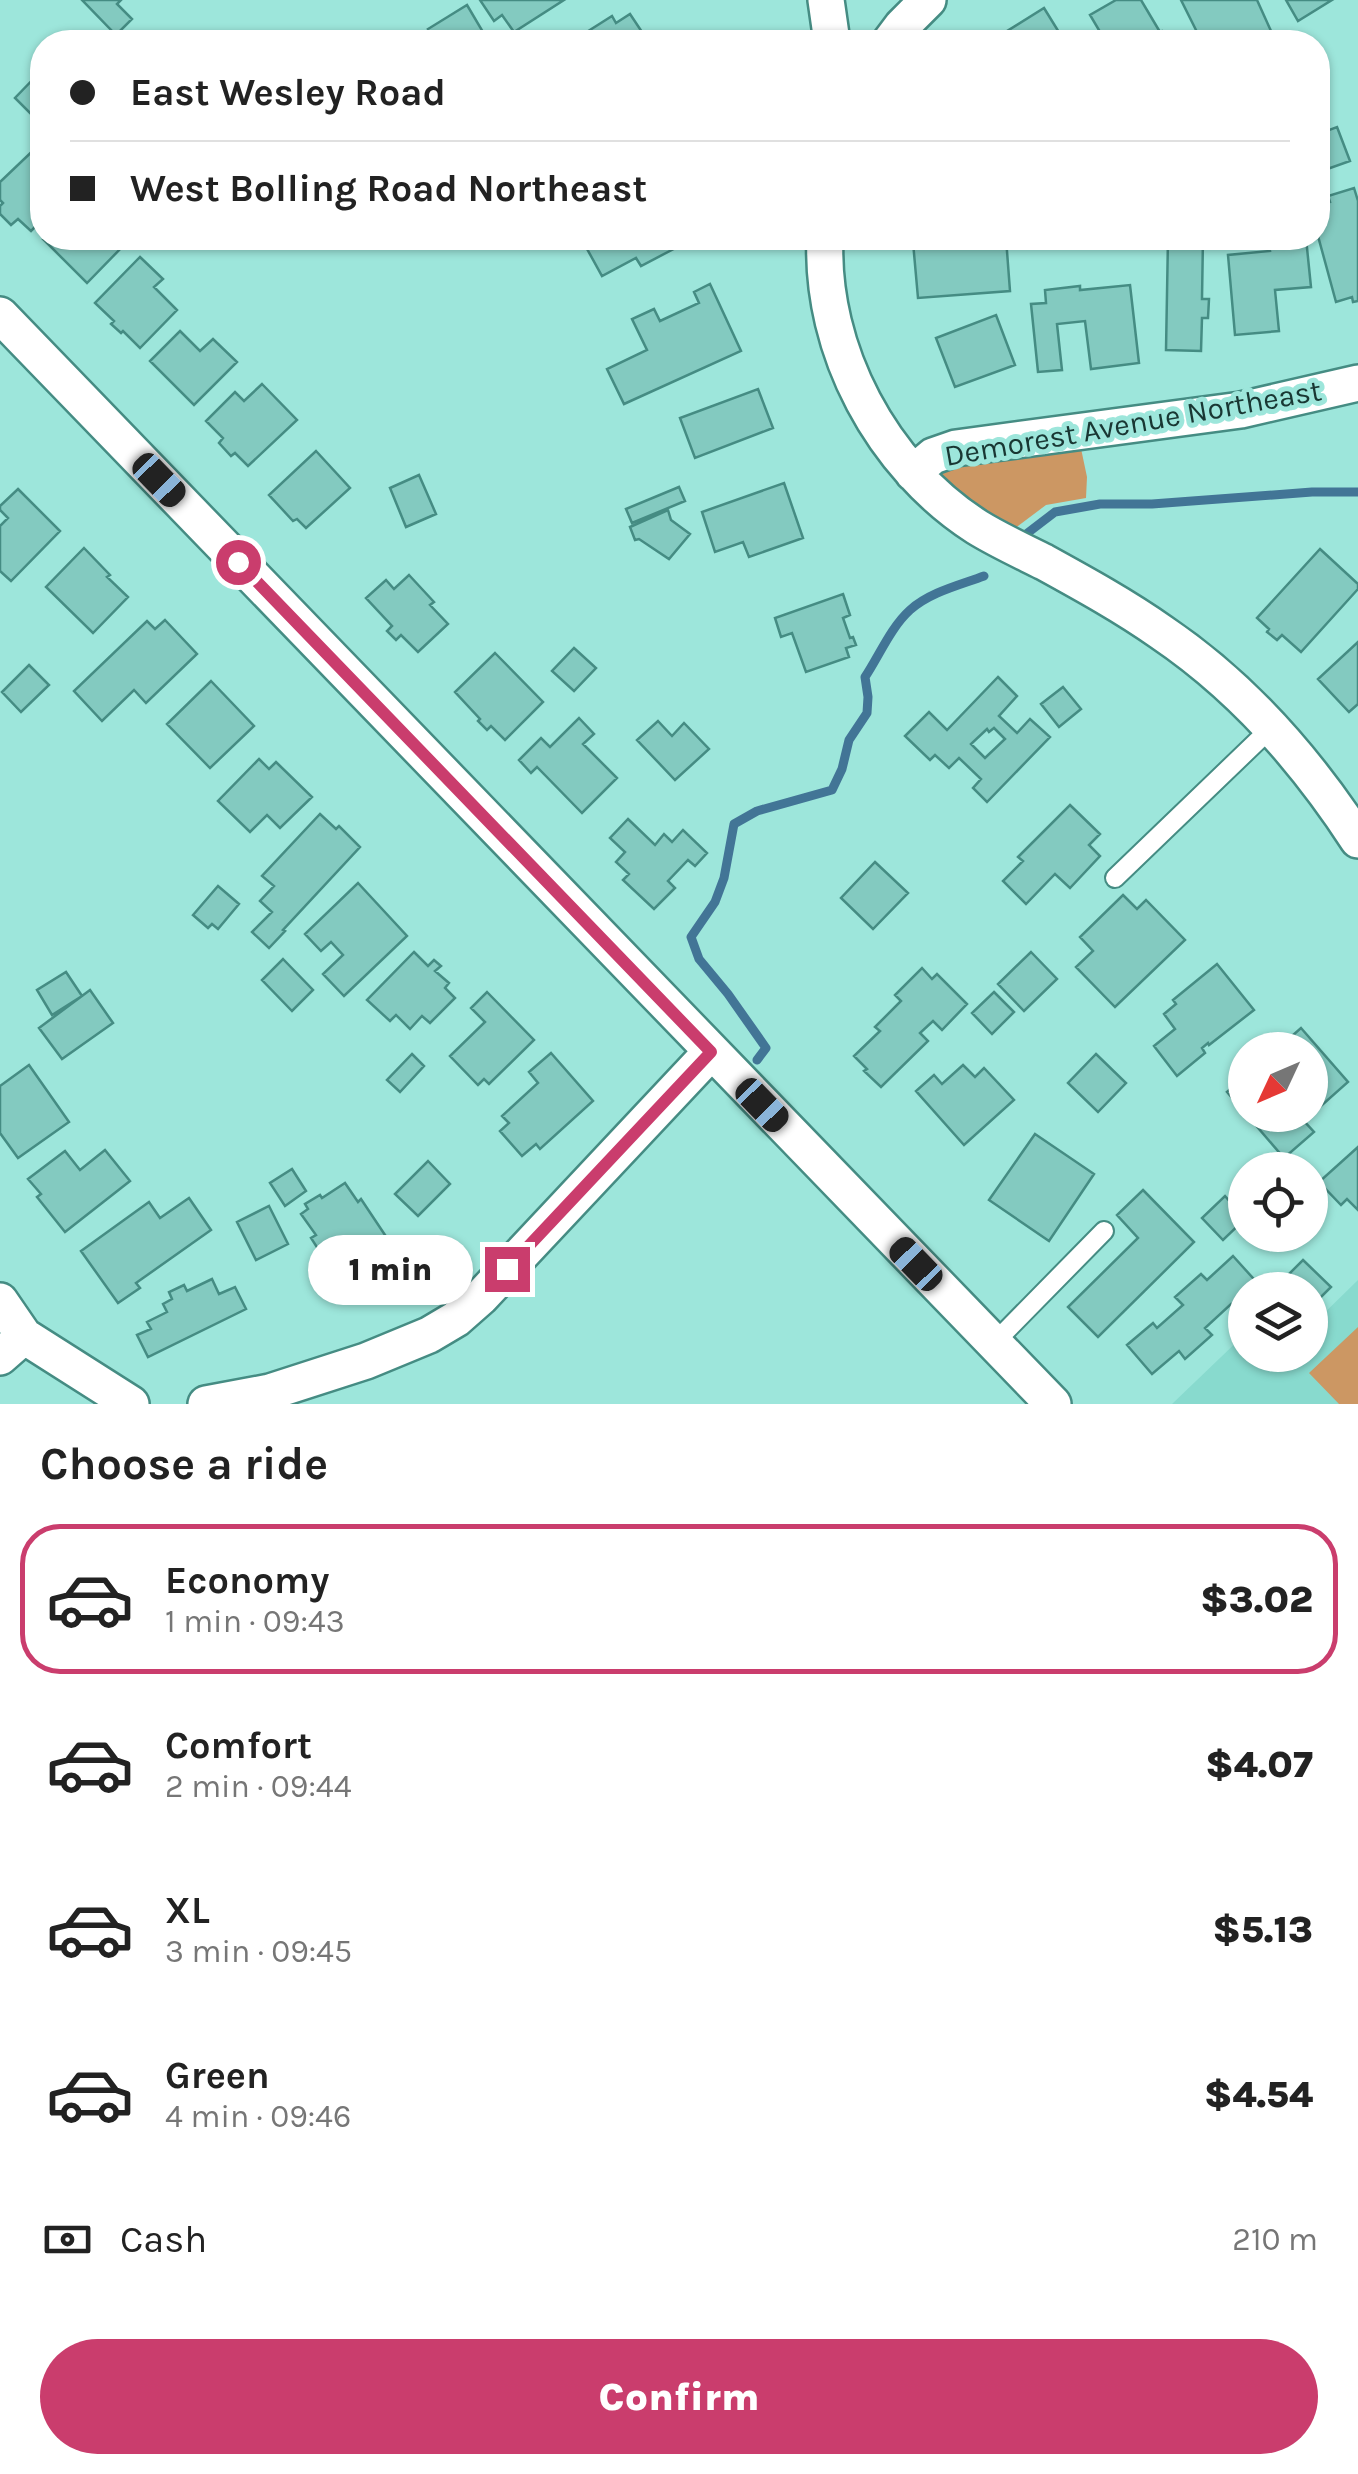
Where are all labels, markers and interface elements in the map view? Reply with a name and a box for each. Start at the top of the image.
text: East Wesley Road [130,70,446,115]
text: West Bolling Road Northeast [130,166,647,211]
street label: Demorest Avenue Northeast [942,372,1324,474]
car [127,448,191,512]
route start [216,540,261,585]
north arrow [1228,1032,1328,1132]
map controls [1228,1032,1328,1372]
car [730,1073,794,1137]
button: locate [1228,1152,1328,1252]
car [884,1232,948,1296]
callout: 1 min [307,1234,472,1304]
route end [485,1247,530,1292]
text: 1 min [349,1251,432,1288]
button: layers [1228,1272,1328,1372]
text: Choose a ride [40,1438,328,1490]
icon: car [45,1554,135,1644]
text: Economy [165,1558,329,1603]
text: $3.02 [1200,1577,1313,1622]
text: 1 min · 09:43 [165,1603,345,1640]
icon: car [45,1719,135,1809]
text: Comfort [165,1723,312,1768]
text: $4.07 [1205,1742,1313,1787]
text: 2 min · 09:44 [165,1768,352,1805]
icon: car [45,1884,135,1974]
text: XL [165,1888,210,1933]
text: $5.13 [1213,1907,1313,1952]
text: 3 min · 09:45 [165,1933,352,1970]
icon: car [45,2049,135,2139]
text: Green [165,2053,270,2098]
text: $4.54 [1204,2072,1313,2117]
text: 4 min · 09:46 [165,2098,351,2135]
icon: cash [40,2212,95,2267]
text: Cash [120,2217,207,2262]
text: 210 m [1232,2221,1318,2258]
button: Confirm [40,2339,1318,2454]

